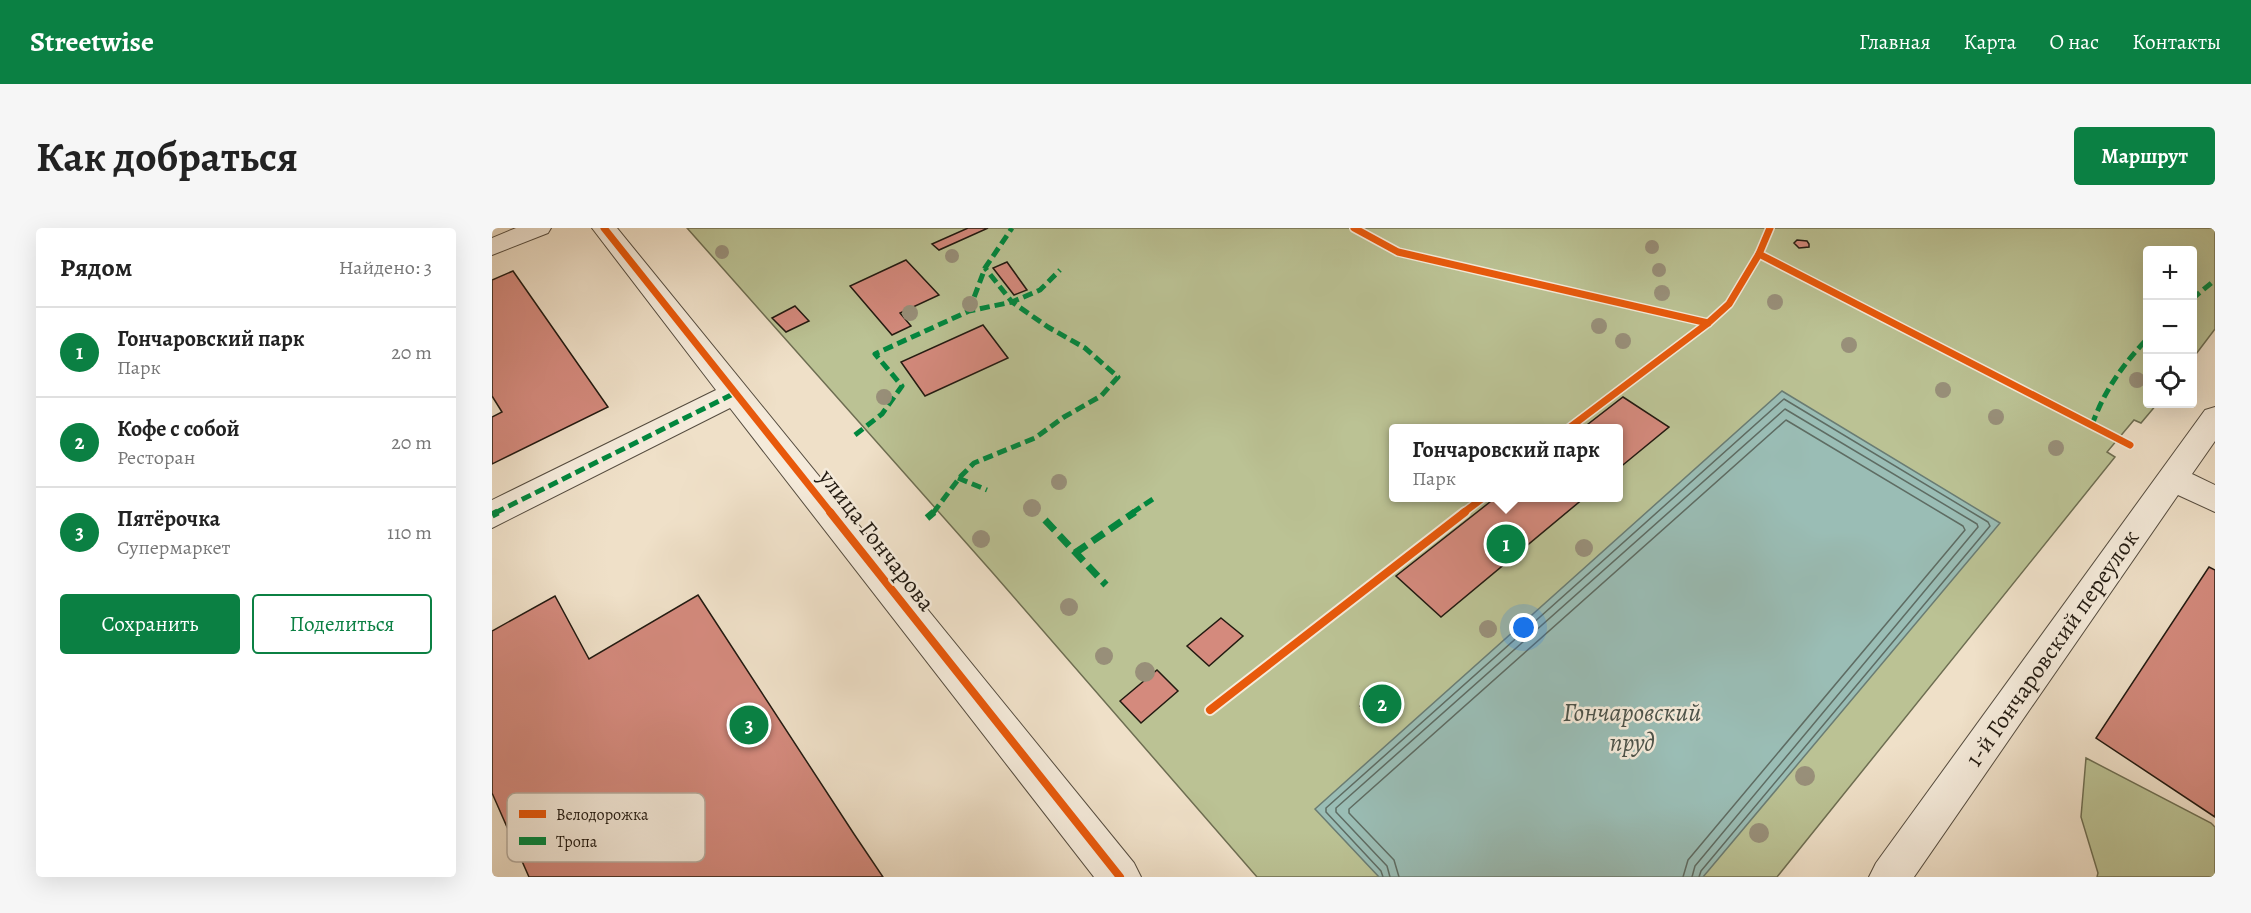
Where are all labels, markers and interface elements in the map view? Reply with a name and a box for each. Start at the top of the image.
text: Streetwise [30,23,154,61]
text: Главная [1859,28,1931,56]
text: Карта [1964,28,2016,56]
text: О нас [2049,28,2099,56]
text: Контакты [2132,28,2221,56]
button: Маршрут [2074,127,2215,185]
text: Как добраться [36,128,298,185]
map controls [2143,246,2197,408]
button: + [2143,246,2197,300]
text: Рядом [60,250,132,285]
text: Найдено: 3 [339,254,432,281]
button: − [2143,300,2197,354]
text: Гончаровский парк [117,324,305,354]
text: 1 [76,339,83,366]
text: 20 m [391,339,432,366]
text: Парк [117,354,161,381]
button: locate [2143,354,2197,408]
text: Кофе с собой [117,414,240,444]
popup [1389,424,1623,502]
text: 2 [75,429,84,456]
text: 20 m [391,429,432,456]
text: Гончаровский парк [1412,435,1600,465]
text: Ресторан [117,444,195,471]
street label: улица Гончарова [811,462,943,618]
text: Парк [1412,465,1456,492]
text: Пятёрочка [117,504,220,534]
text: 3 [75,519,84,546]
text: 110 m [387,519,432,546]
pin: 1 [1486,522,1526,566]
street label: 1-й Гончаровский переулок [1958,523,2146,773]
text: Супермаркет [117,534,231,561]
button: Сохранить [60,594,240,654]
button: Поделиться [252,594,432,654]
your location [1509,613,1538,642]
pin: 2 [1362,682,1402,726]
water label: Гончаровский пруд [1563,695,1701,760]
pin: 3 [730,702,768,748]
legend [507,793,705,862]
text: Велодорожка [556,804,649,826]
text: Тропа [556,831,598,853]

